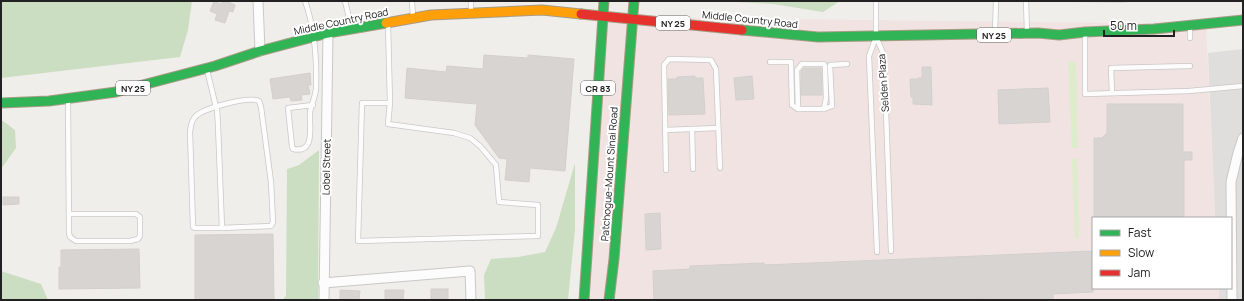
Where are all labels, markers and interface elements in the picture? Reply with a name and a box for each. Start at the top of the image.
street label: Middle Country Road [292,4,390,38]
street label: Middle Country Road [701,7,799,31]
scale bar [1104,12,1174,38]
road number: NY 25 [656,16,690,30]
text: 50 m [1110,17,1137,34]
road number: NY 25 [977,28,1011,42]
street label: Selden Plaza [874,53,892,113]
road number: NY 25 [116,81,150,95]
road number: CR 83 [581,81,615,95]
street label: Patchogue-Mount Sinai Road [597,106,621,242]
street label: Lobel Street [319,139,333,195]
legend [1092,217,1232,289]
text: Fast [1128,224,1152,241]
text: Slow [1128,244,1154,261]
text: Jam [1128,264,1150,281]

